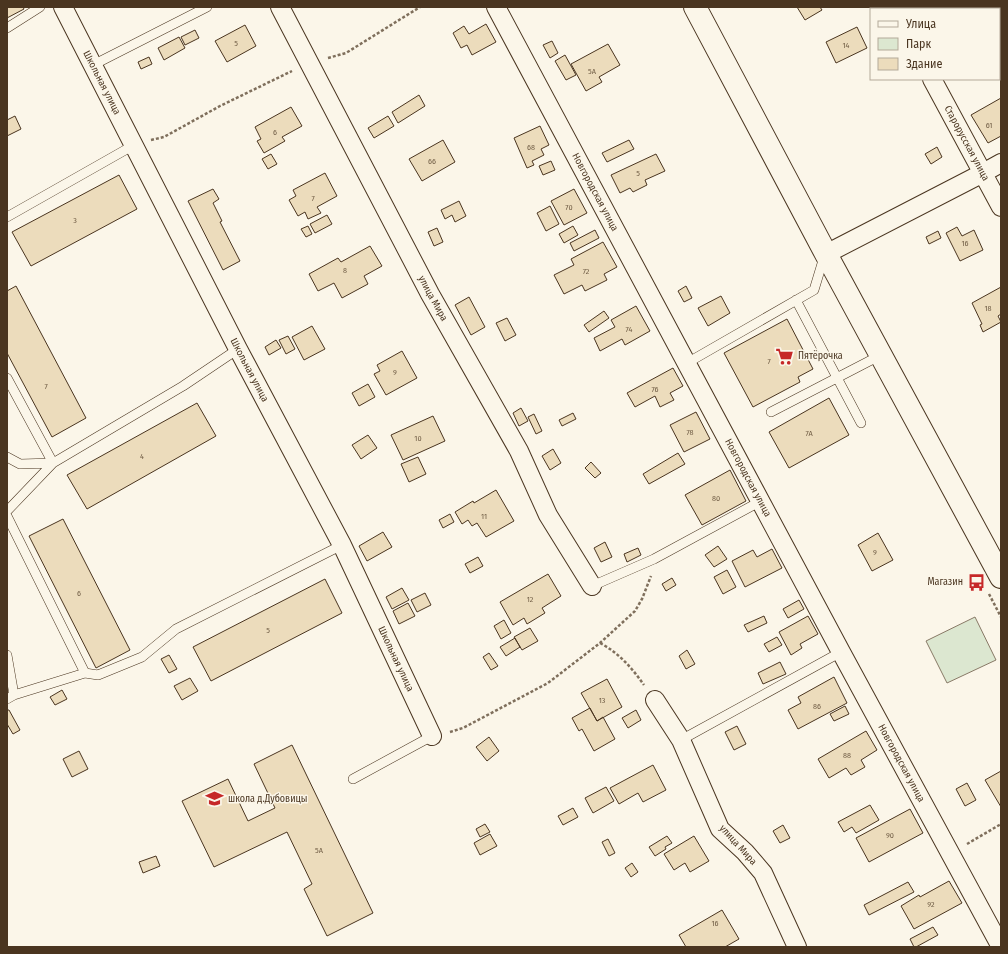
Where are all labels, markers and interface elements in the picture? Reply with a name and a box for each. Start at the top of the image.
legend [870,8,1000,80]
text: Улица [905,17,936,31]
text: Парк [906,37,932,51]
house number: 5 [234,39,238,48]
house number: 14 [843,41,850,50]
street label: Школьная улица [80,49,123,117]
text: Здание [906,57,942,71]
house number: 5А [588,67,597,76]
street label: Старорусская улица [941,104,992,183]
house number: 61 [986,121,992,130]
house number: 6 [273,128,277,137]
house number: 68 [527,143,535,152]
street label: Новгородская улица [569,151,621,233]
house number: 66 [428,157,436,166]
house number: 5 [636,169,640,178]
house number: 7 [311,194,315,203]
house number: 70 [565,203,573,212]
house number: 3 [73,216,77,225]
house number: 16 [961,239,969,248]
house number: 8 [343,266,347,275]
house number: 72 [583,267,590,276]
street label: улица Мира [415,274,450,323]
house number: 18 [984,304,992,313]
house number: 74 [626,325,633,334]
street label: Школьная улица [227,336,271,404]
supermarket icon: Пятёрочка [775,346,795,366]
place label: Пятёрочка [798,350,843,362]
house number: 7 [767,357,771,366]
house number: 9 [393,368,397,377]
house number: 7 [44,382,48,391]
house number: 76 [651,385,659,394]
house number: 78 [686,428,694,437]
house number: 7А [805,429,813,438]
house number: 10 [414,434,422,443]
street label: Новгородская улица [722,437,774,519]
house number: 4 [140,452,144,461]
house number: 80 [712,494,720,503]
house number: 11 [481,512,487,521]
house number: 9 [873,548,877,557]
bus stop icon: Магазин [966,572,986,592]
place label: Магазин [927,576,963,588]
house number: 6 [77,589,81,598]
house number: 12 [527,595,534,604]
street label: Школьная улица [375,624,416,693]
house number: 5 [266,626,270,635]
house number: 13 [599,696,606,705]
house number: 86 [813,702,821,711]
street label: Новгородская улица [875,722,927,804]
house number: 88 [843,751,851,760]
school or university icon: школа д.Дубовицы [205,789,225,809]
place label: школа д.Дубовицы [228,793,307,805]
street label: улица Мира [717,822,759,868]
house number: 90 [886,831,894,840]
house number: 5А [315,846,324,855]
house number: 92 [927,900,935,909]
house number: 16 [711,919,719,928]

